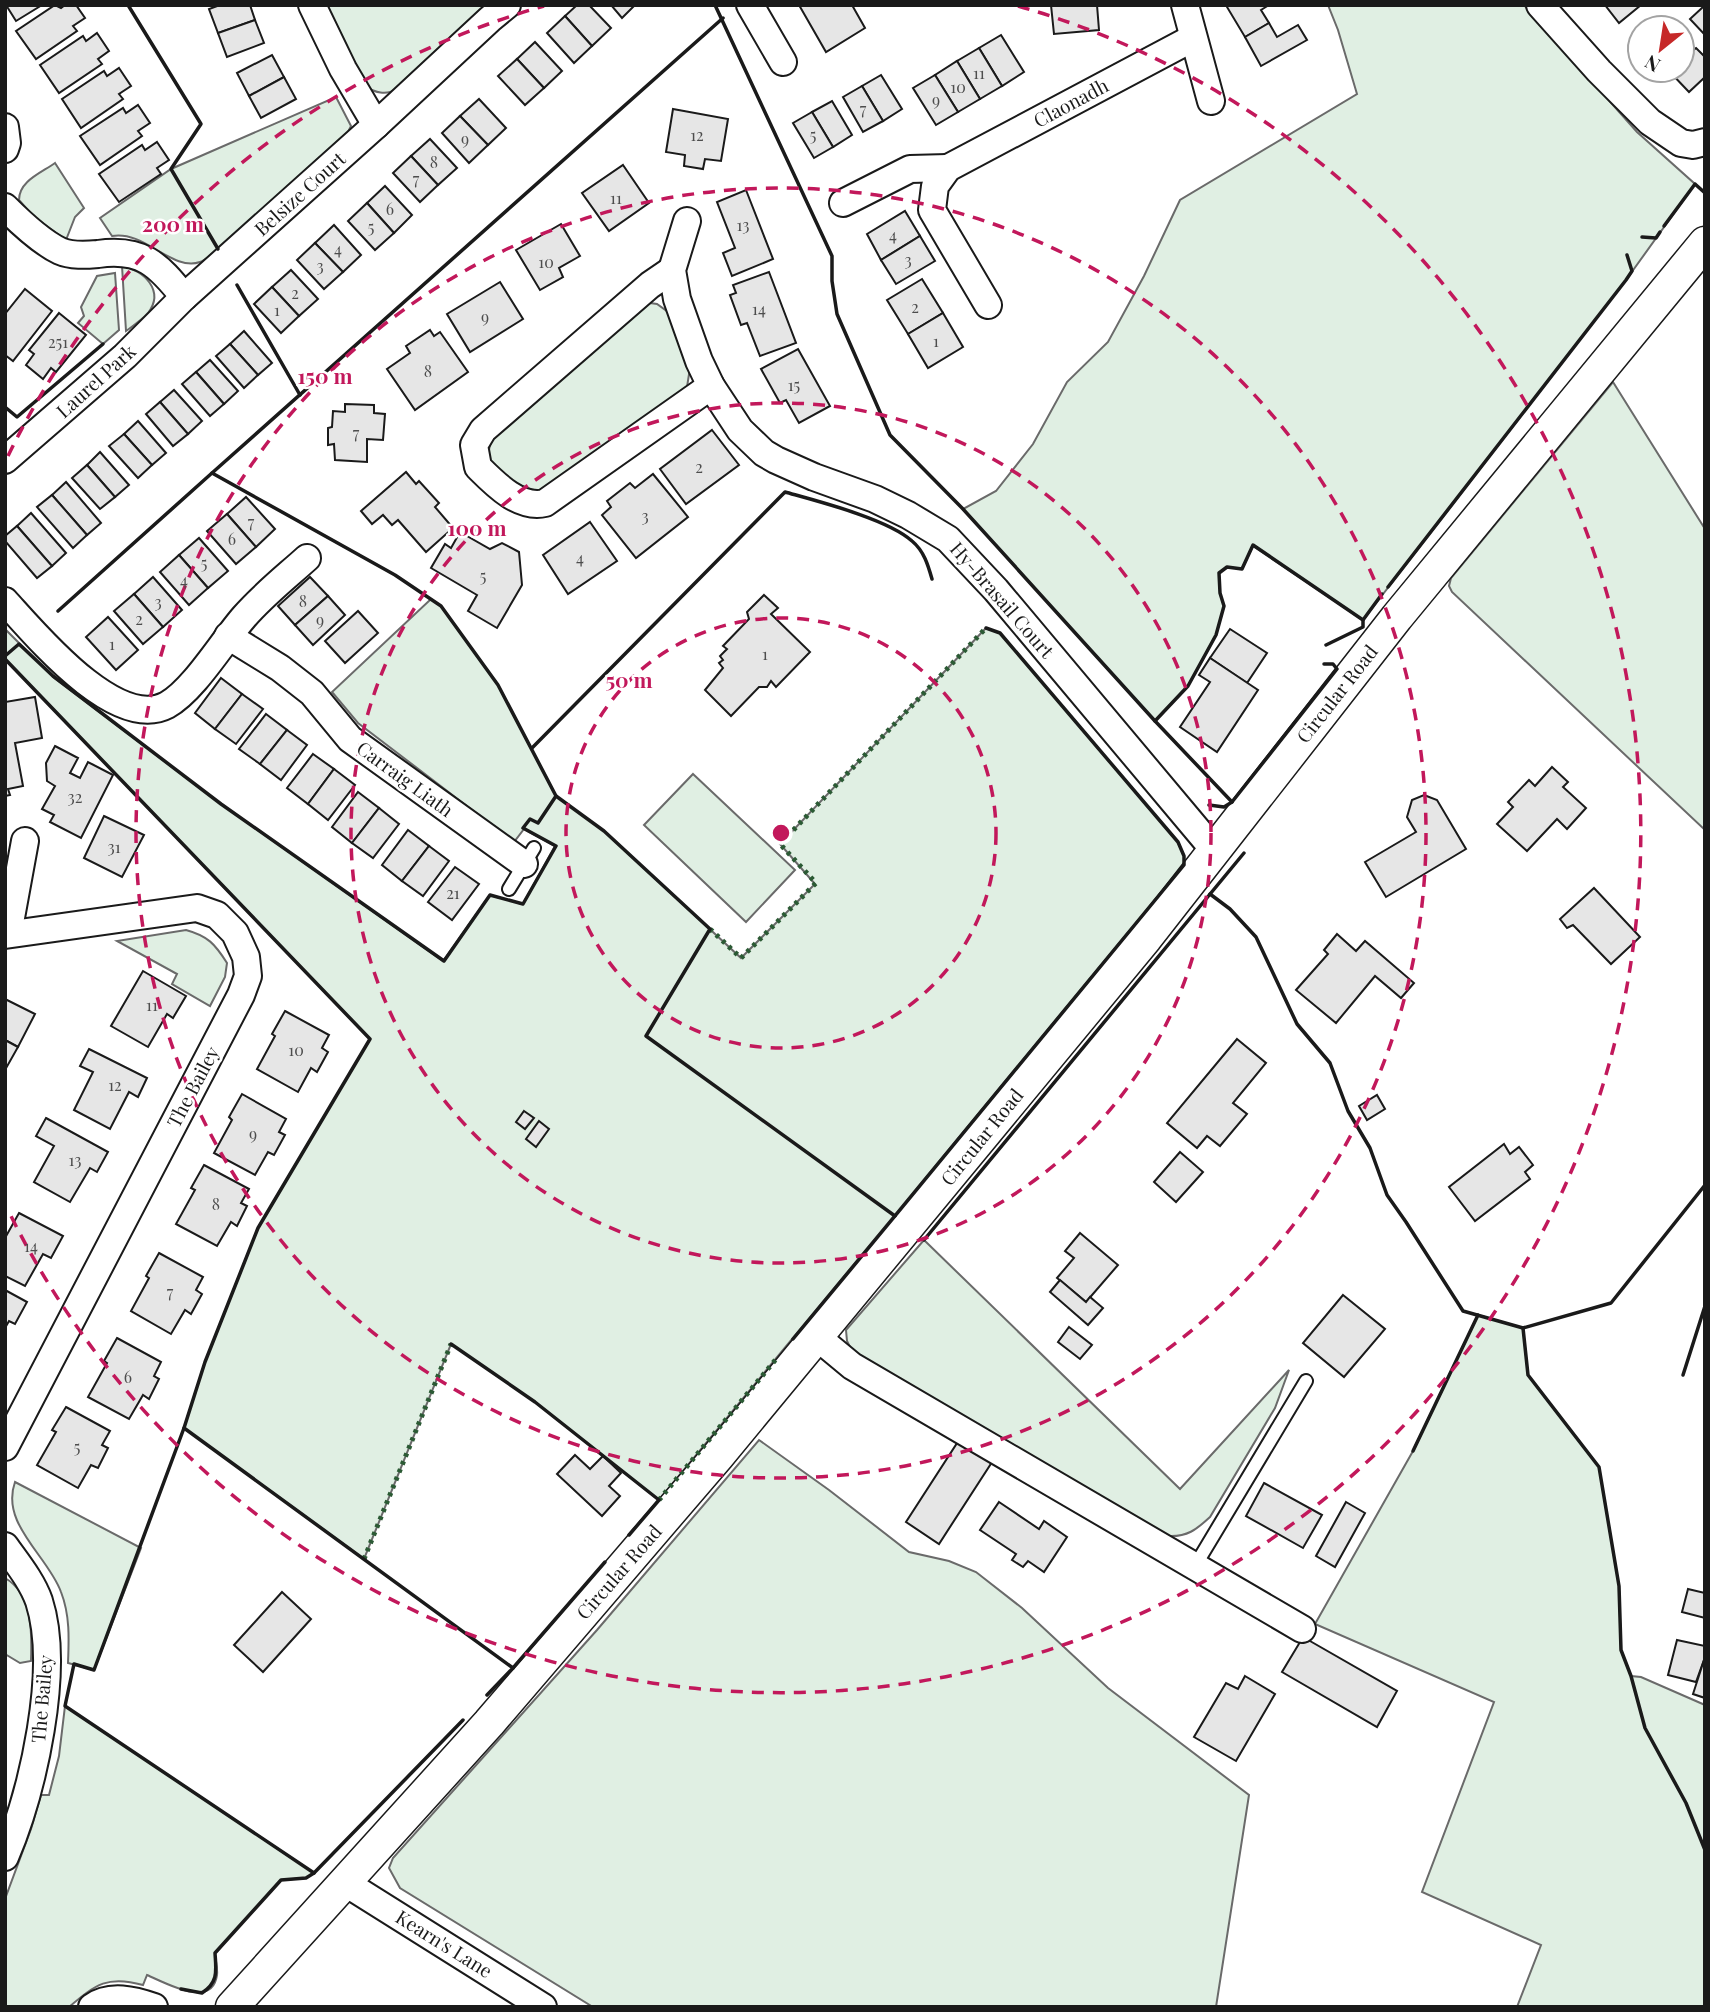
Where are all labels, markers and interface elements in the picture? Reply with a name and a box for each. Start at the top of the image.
north arrow [1626,14,1696,84]
text: N [1639,50,1664,79]
house number: 11 [973,62,985,83]
street label: Claonadh [1028,72,1113,133]
house number: 10 [950,76,966,97]
house number: 9 [932,89,940,110]
house number: 7 [860,98,867,119]
house number: 12 [690,124,704,145]
house number: 5 [810,124,816,145]
house number: 9 [461,128,469,149]
street label: Belsize Court [248,145,351,241]
house number: 8 [430,151,438,172]
house number: 7 [413,168,420,189]
house number: 11 [610,187,622,208]
house number: 6 [386,198,394,219]
text: 200 m [142,209,204,237]
house number: 13 [737,214,749,235]
house number: 5 [368,216,374,237]
house number: 4 [889,224,897,245]
house number: 4 [334,238,342,259]
house number: 3 [904,249,912,270]
house number: 10 [538,251,554,272]
house number: 3 [316,255,324,276]
house number: 2 [291,282,299,303]
house number: 2 [911,296,919,317]
house number: 14 [752,298,766,319]
house number: 1 [274,299,280,320]
house number: 9 [481,306,489,327]
house number: 1 [933,330,939,351]
house number: 251 [48,331,68,352]
street label: Laurel Park [50,337,141,423]
house number: 8 [424,360,432,381]
text: 150 m [298,361,352,389]
house number: 15 [788,374,800,395]
house number: 7 [353,422,360,443]
house number: 2 [695,456,703,477]
house number: 3 [641,505,649,526]
house number: 7 [248,511,255,532]
text: 100 m [447,513,507,541]
house number: 6 [228,528,236,549]
street label: Hy-Brasail Court [945,536,1061,663]
house number: 4 [576,547,584,568]
house number: 5 [201,552,207,573]
house number: 5 [480,565,486,586]
house number: 4 [180,569,188,590]
house number: 8 [299,590,307,611]
house number: 3 [154,591,162,612]
house number: 2 [135,608,143,629]
house number: 9 [316,609,324,630]
house number: 1 [109,633,115,654]
street label: Circular Road [1290,639,1383,748]
house number: 1 [762,643,768,664]
text: 50 m [605,665,653,693]
street label: Carraig Liath [352,734,459,822]
house number: 32 [68,786,82,807]
centre of rings [769,821,793,845]
house number: 31 [107,836,121,857]
house number: 21 [446,882,460,903]
house number: 11 [146,994,158,1015]
house number: 10 [288,1039,304,1060]
street label: The Bailey [160,1041,225,1132]
house number: 12 [108,1074,122,1095]
street label: Circular Road [934,1082,1028,1190]
house number: 9 [249,1123,257,1144]
house number: 13 [69,1149,81,1170]
house number: 8 [212,1193,220,1214]
house number: 14 [24,1235,38,1256]
house number: 7 [167,1281,174,1302]
house number: 6 [124,1366,132,1387]
house number: 5 [74,1436,80,1457]
street label: Circular Road [570,1518,667,1624]
street label: The Bailey [24,1653,58,1744]
street label: Kearn's Lane [391,1903,498,1983]

